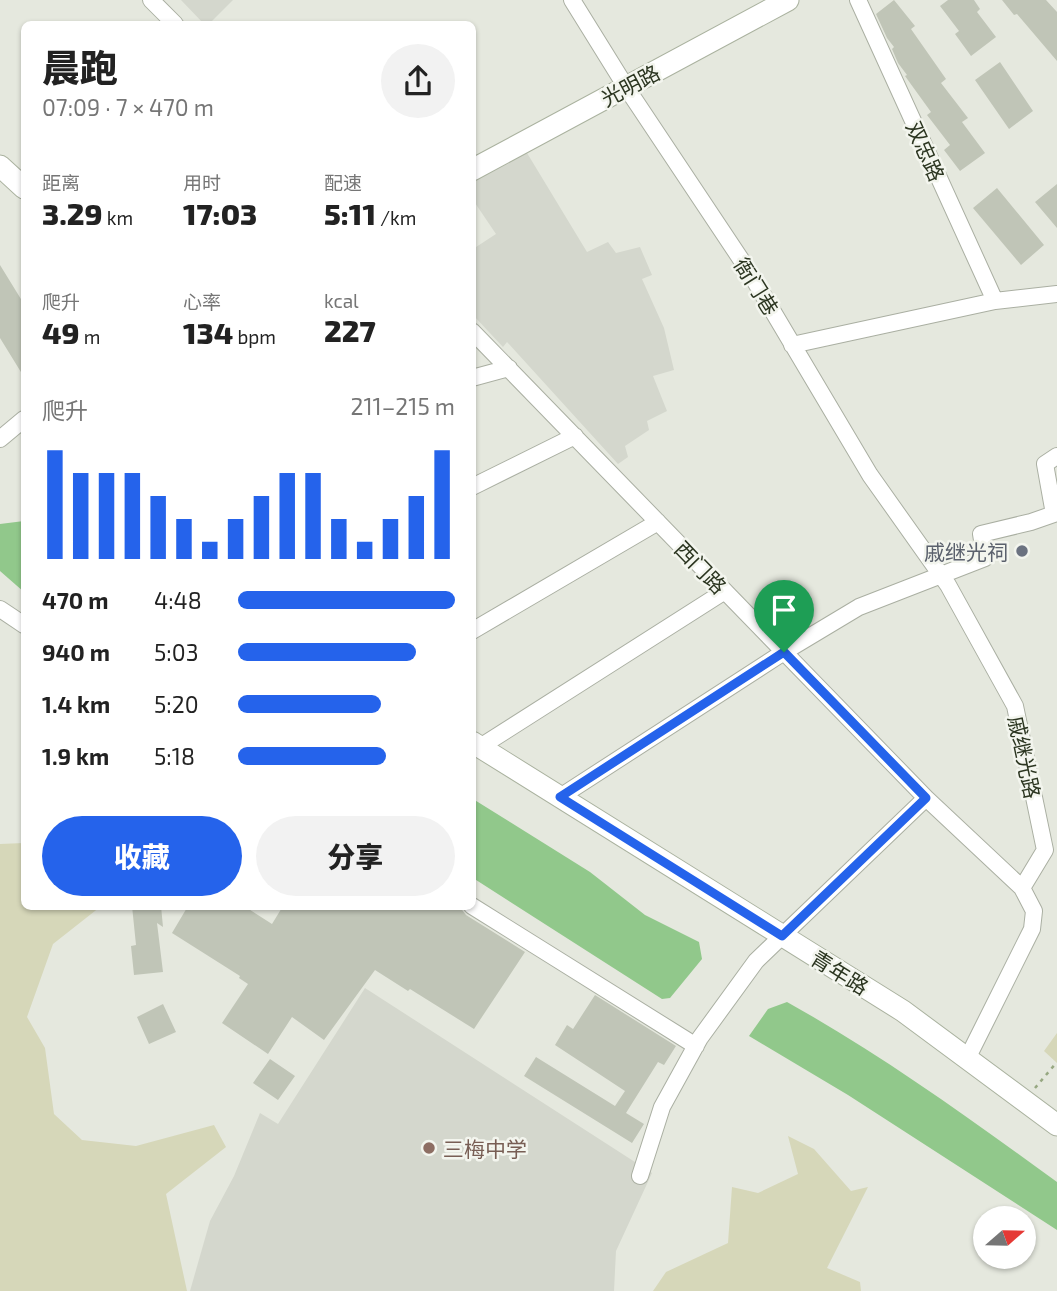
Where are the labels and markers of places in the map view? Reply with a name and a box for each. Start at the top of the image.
place label: 戚继光祠 [924,539,1008,564]
marker: 戚继光祠 [1014,543,1030,559]
pin [754,580,814,652]
place label: 三梅中学 [443,1136,527,1161]
marker: 三梅中学 [421,1140,437,1156]

